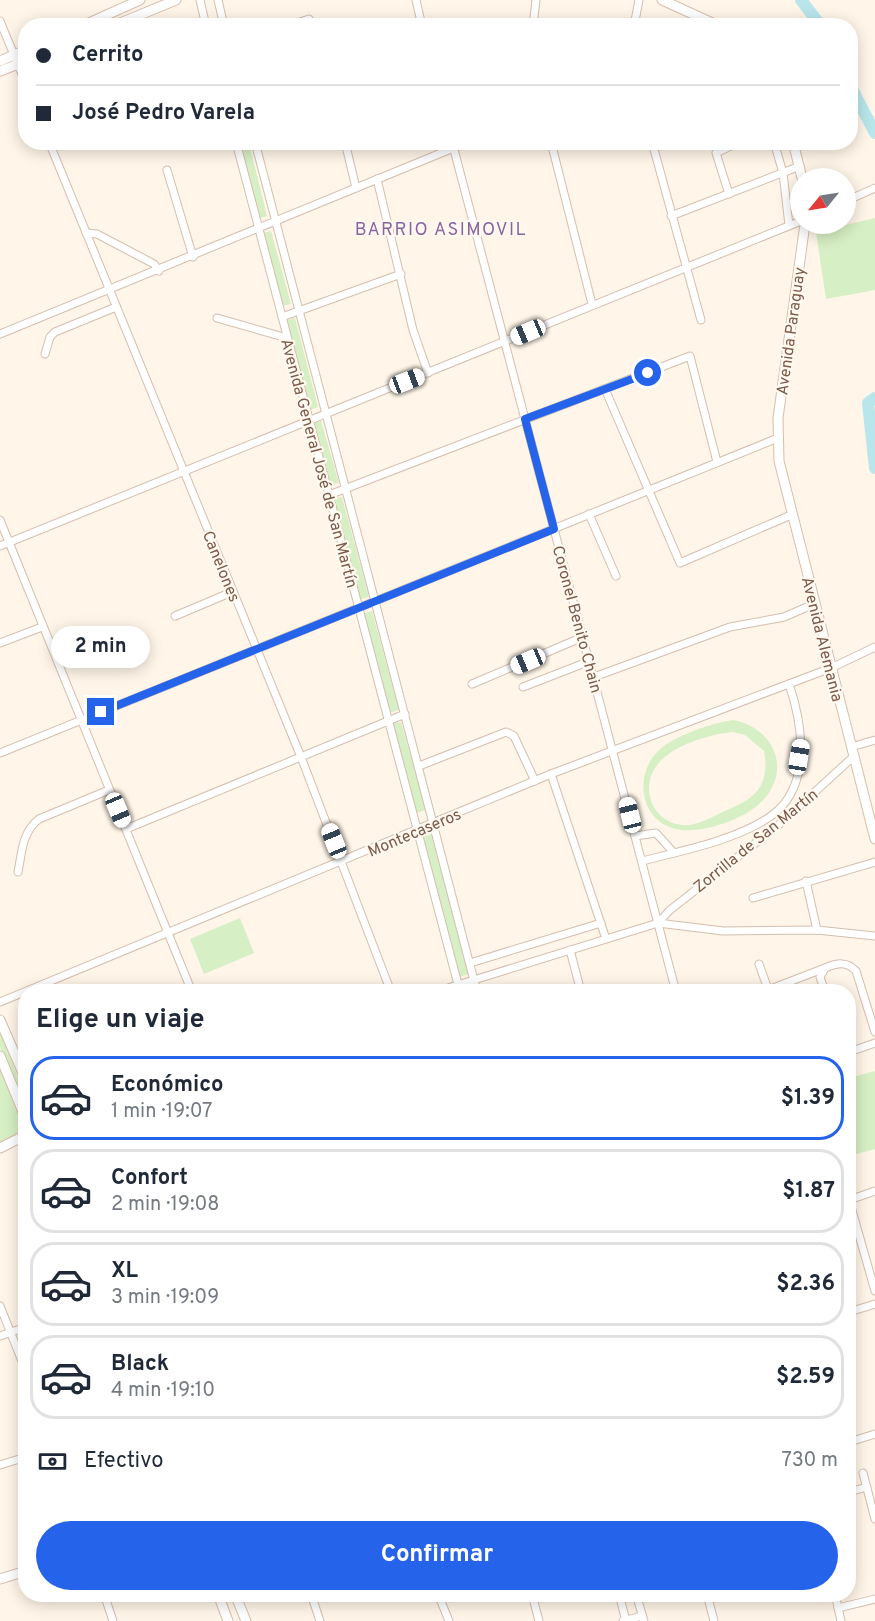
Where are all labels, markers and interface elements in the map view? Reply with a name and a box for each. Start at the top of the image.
text: Cerrito [72,42,143,69]
text: José Pedro Varela [72,100,255,127]
north arrow [790,168,856,234]
map controls [790,168,856,234]
district label: BARRIO ASIMOVIL [355,219,527,242]
street label: Avenida Paraguay [773,266,811,397]
car [508,317,548,347]
street label: Avenida General José de San Martín [275,337,361,590]
route start [634,359,661,386]
car [387,366,427,396]
street label: Canelones [197,528,243,605]
street label: Coronel Benito Chain [547,544,605,695]
street label: Avenida Alemania [796,575,846,704]
callout: 2 min [51,625,150,667]
text: 2 min [74,634,127,660]
car [508,646,548,676]
route end [87,698,114,725]
car [787,738,811,776]
street label: Zorrilla de San Martín [690,785,823,898]
car [103,790,133,830]
car [617,795,643,835]
street label: Montecaseros [365,805,465,863]
car [319,821,349,861]
text: Elige un viaje [36,1003,205,1037]
icon: car [39,1071,93,1125]
text: Económico [111,1072,224,1099]
text: $1.39 [781,1085,835,1112]
text: 1 min · 19:07 [111,1099,212,1125]
icon: car [39,1164,93,1218]
text: Confort [111,1165,188,1192]
text: $1.87 [782,1178,835,1205]
text: 2 min · 19:08 [111,1192,220,1218]
icon: car [39,1257,93,1311]
text: XL [111,1258,138,1285]
text: $2.36 [776,1271,835,1298]
text: 3 min · 19:09 [111,1285,219,1311]
icon: car [39,1350,93,1404]
text: Black [111,1351,169,1378]
text: $2.59 [776,1364,835,1391]
text: 4 min · 19:10 [111,1378,215,1404]
icon: cash [36,1445,69,1478]
text: Efectivo [84,1448,164,1475]
text: 730 m [782,1448,838,1474]
button: Confirmar [36,1521,838,1590]

